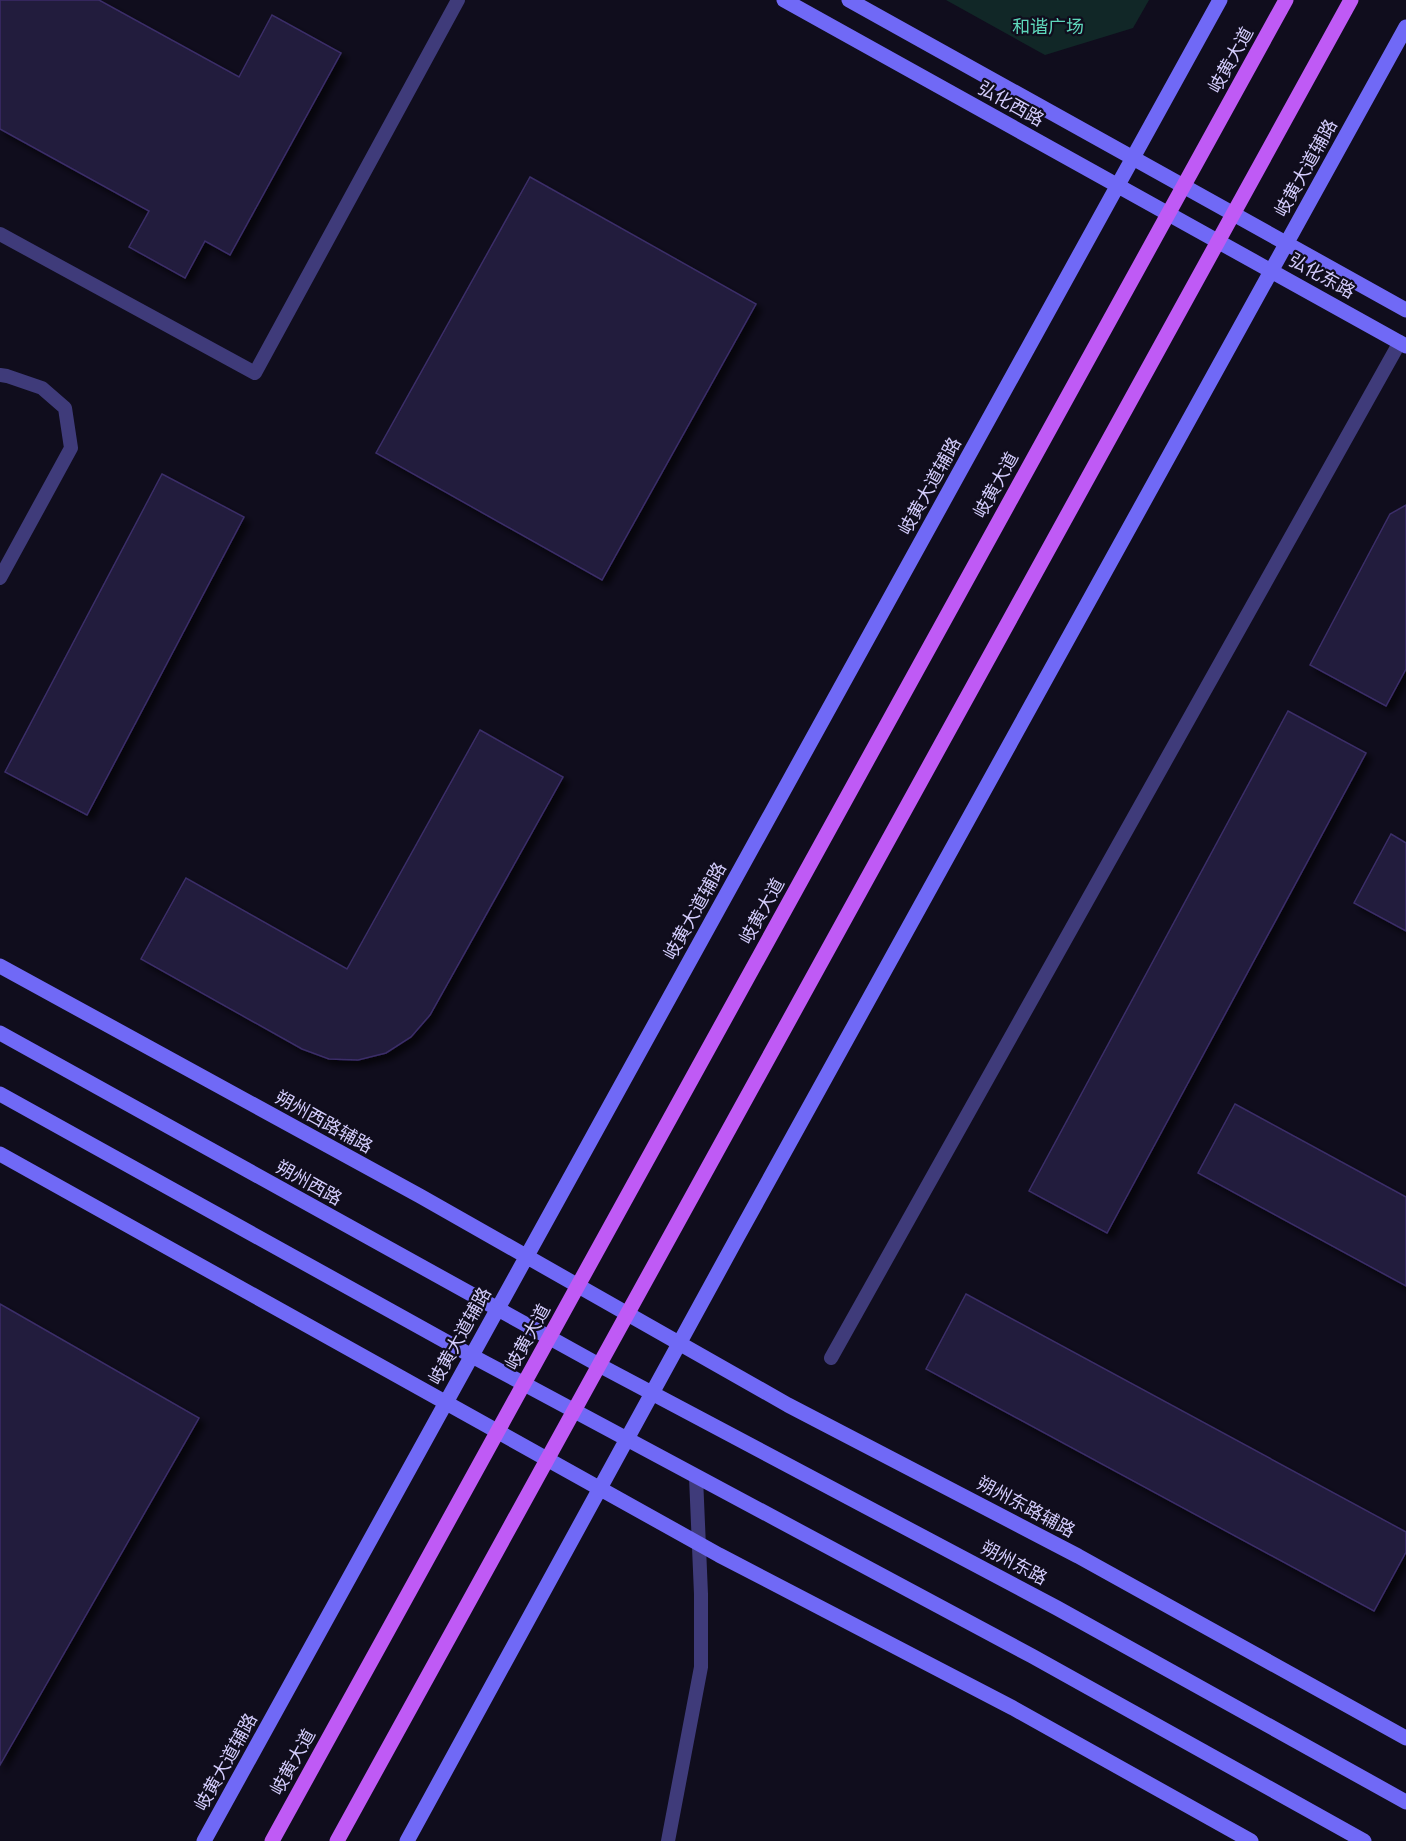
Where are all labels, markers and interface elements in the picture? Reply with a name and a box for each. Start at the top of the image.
park label: 和谐广场 [1012,16,1084,38]
street label: 岐黄大道 [1204,23,1258,97]
street label: 弘化西路 [974,77,1048,131]
street label: 岐黄大道辅路 [1270,115,1342,221]
street label: 弘化东路 [1285,249,1359,303]
street label: 岐黄大道辅路 [894,433,966,539]
street label: 岐黄大道 [969,448,1023,522]
street label: 岐黄大道辅路 [659,858,731,964]
street label: 岐黄大道 [735,874,789,948]
street label: 朔州西路辅路 [271,1086,377,1158]
street label: 朔州西路 [272,1156,346,1210]
street label: 岐黄大道辅路 [424,1283,496,1389]
street label: 岐黄大道 [501,1300,555,1374]
street label: 朔州东路辅路 [973,1472,1079,1542]
street label: 朔州东路 [977,1536,1051,1590]
street label: 岐黄大道辅路 [190,1709,262,1815]
street label: 岐黄大道 [266,1725,320,1799]

